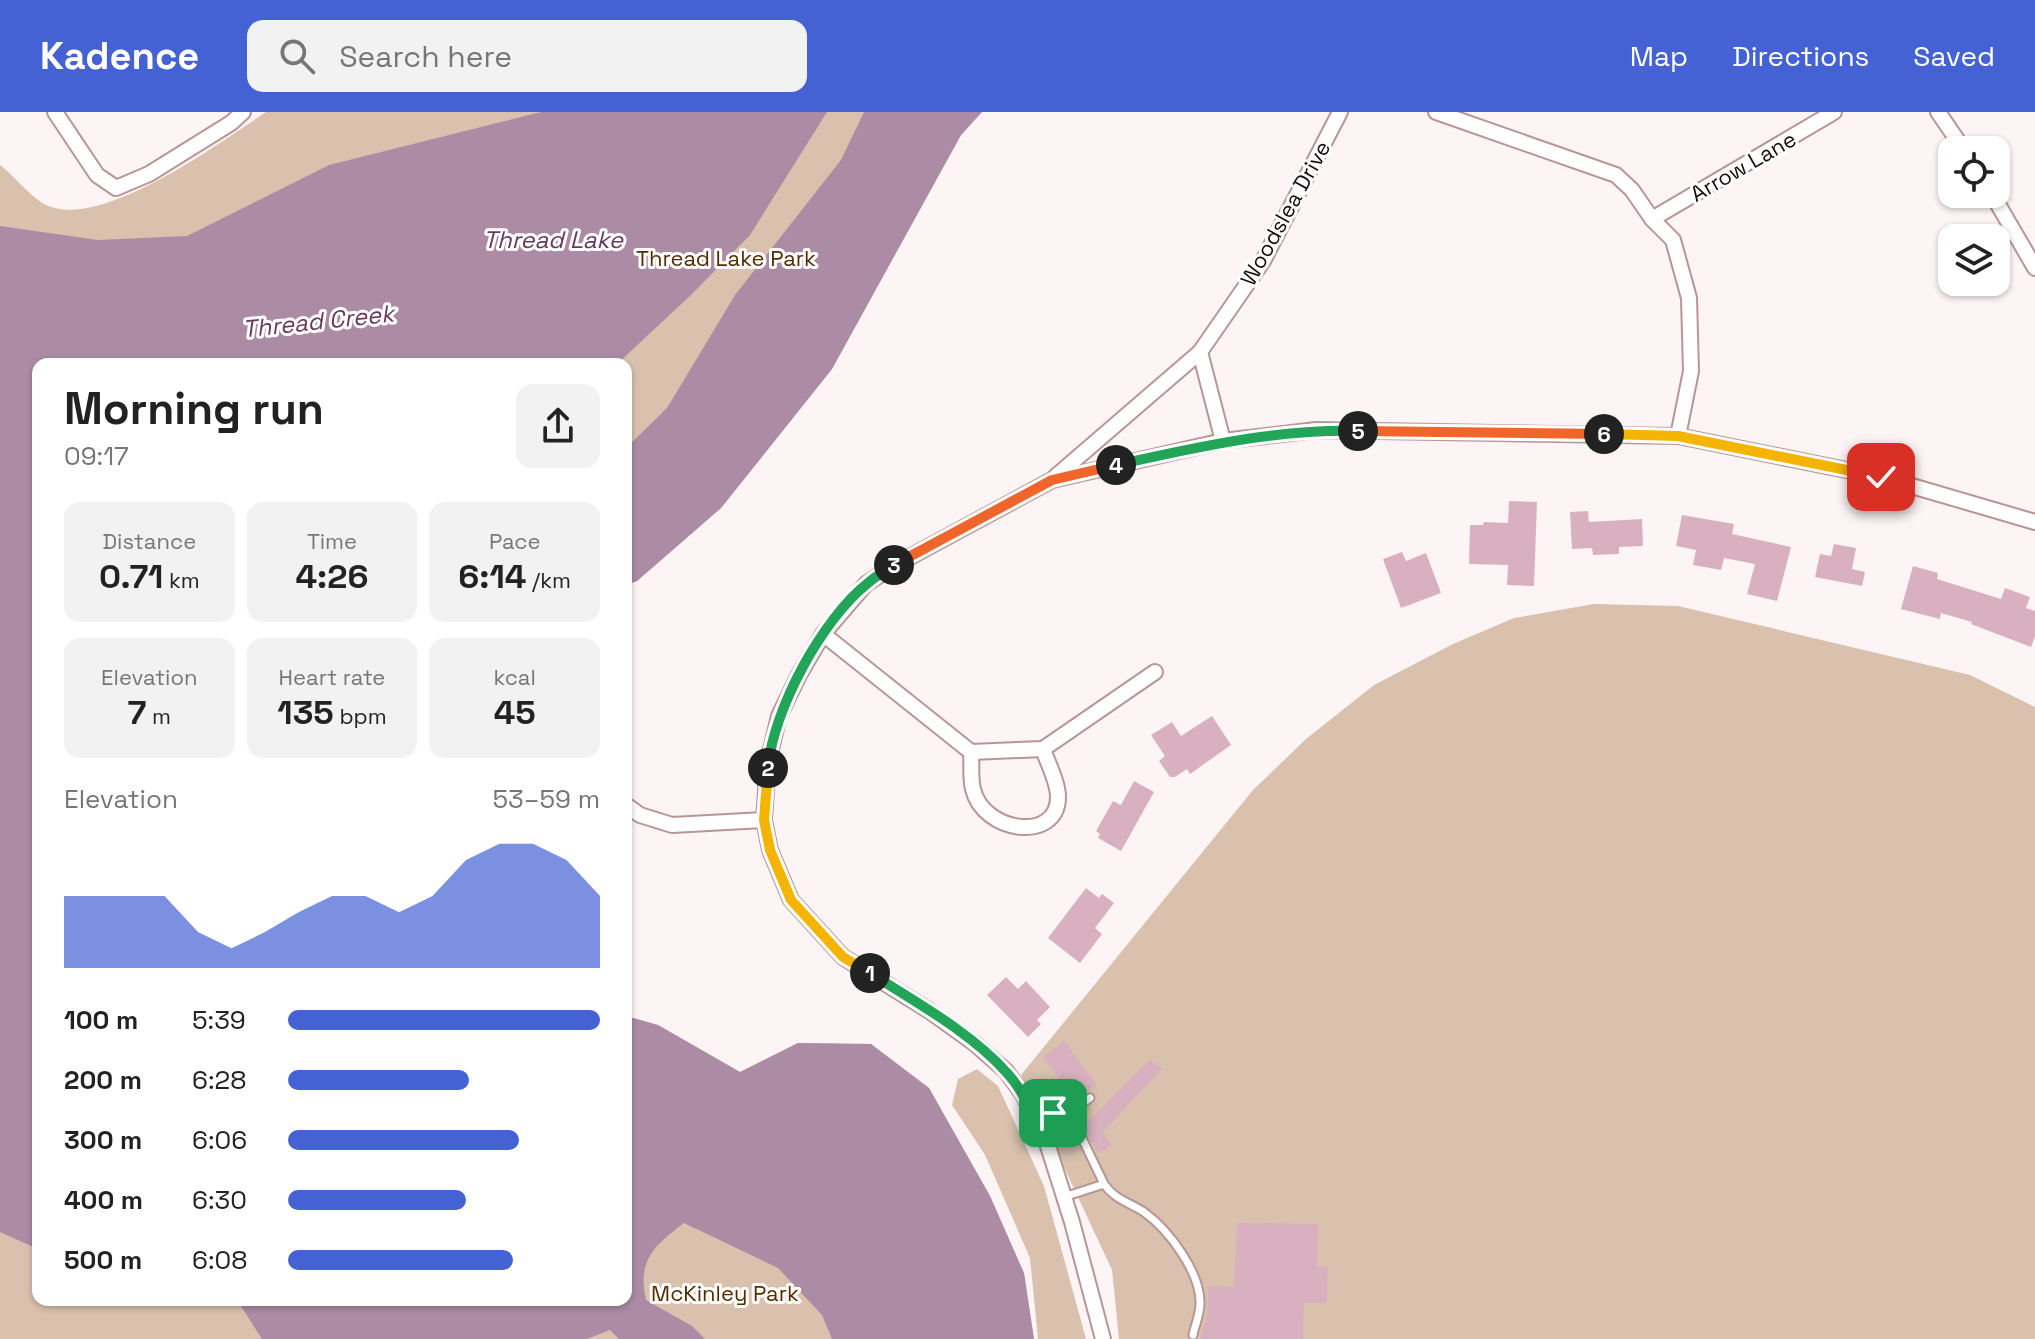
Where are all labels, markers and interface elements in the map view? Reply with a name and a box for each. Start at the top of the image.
search box [247,20,807,92]
text: Kadence [40,32,199,80]
icon: search [275,34,319,78]
text: Search here [339,37,512,76]
text: Map [1630,38,1688,74]
text: Directions [1732,38,1869,74]
text: Saved [1913,38,1995,74]
street label: Arrow Lane [1685,124,1801,208]
street label: Woodslea Drive [1234,136,1336,290]
map controls [1938,136,2010,296]
button: locate [1938,136,2010,208]
water label: Thread Lake [483,224,624,255]
button: layers [1938,224,2010,296]
park label: Thread Lake Park [636,244,816,272]
water label: Thread Creek [241,297,398,344]
text: Morning run [64,381,324,437]
button: share [516,384,600,468]
pin: 5 [1338,411,1378,451]
pin: 6 [1584,414,1624,454]
text: 5 [1351,417,1365,445]
text: 6 [1597,420,1611,448]
text: 09:17 [64,439,129,473]
pin [1847,443,1915,511]
pin: 4 [1096,445,1136,485]
text: 4 [1109,451,1123,479]
icon: check [1859,455,1903,499]
text: Distance [102,527,196,555]
text: Time [307,527,357,555]
text: Pace [489,527,540,555]
pin: 3 [874,545,914,585]
text: 3 [887,551,901,579]
text: 0.71 [99,555,163,598]
text: 4:26 [296,555,368,598]
text: 6:14 [458,555,526,598]
text: km [163,566,200,594]
text: /km [526,566,571,594]
text: Elevation [101,663,198,691]
text: Heart rate [279,663,385,691]
text: kcal [493,663,536,691]
text: 7 [128,691,146,734]
text: 135 [277,691,334,734]
text: 45 [494,691,536,734]
text: m [146,702,171,730]
text: bpm [334,702,387,730]
pin: 2 [748,748,788,788]
text: 2 [761,754,775,782]
text: Elevation [64,782,178,816]
text: 53–59 m [492,782,600,816]
pin: 1 [850,953,890,993]
text: 1 [865,959,875,987]
text: 100 m [64,1003,138,1037]
text: 5:39 [192,1003,246,1037]
text: 200 m [64,1063,142,1097]
text: 6:28 [192,1063,246,1097]
pin [1019,1079,1087,1147]
icon: arrive [1031,1091,1075,1135]
text: 300 m [64,1123,142,1157]
text: 6:06 [192,1123,247,1157]
text: 400 m [64,1183,143,1217]
text: 6:30 [192,1183,247,1217]
text: 500 m [64,1243,142,1277]
text: 6:08 [192,1243,247,1277]
park label: McKinley Park [651,1279,799,1307]

